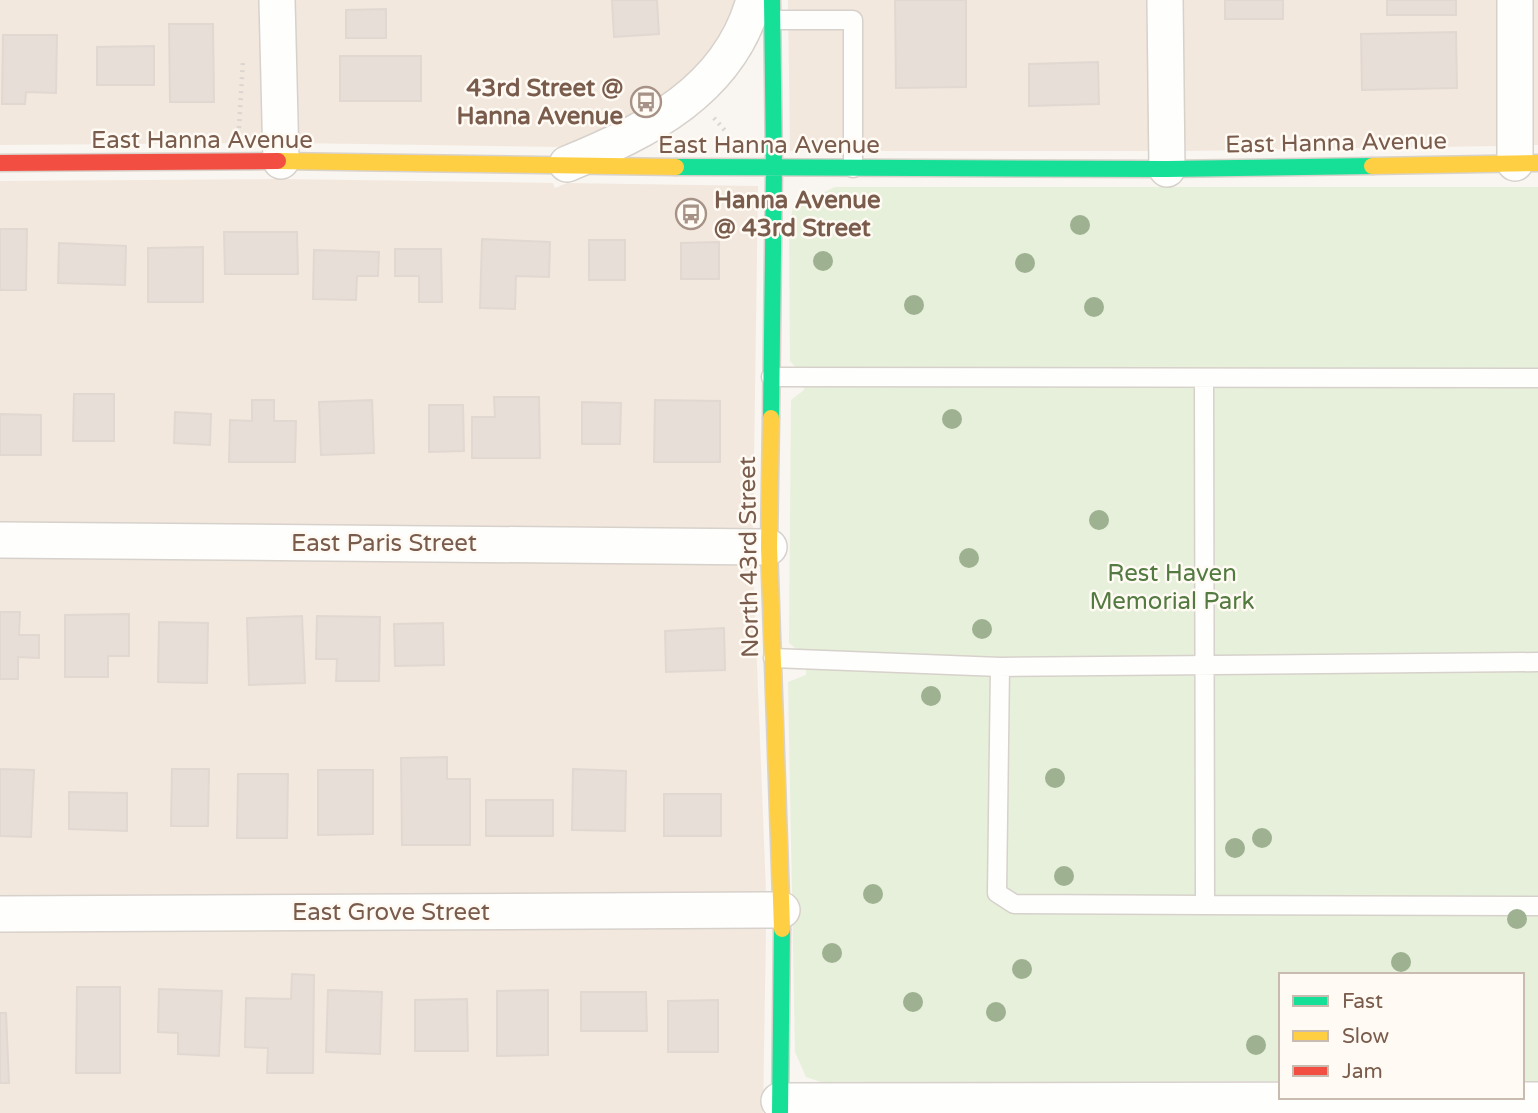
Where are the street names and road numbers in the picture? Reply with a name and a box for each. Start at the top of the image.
street label: East Hanna Avenue [91,126,313,155]
street label: East Hanna Avenue [1225,127,1447,159]
street label: East Hanna Avenue [658,131,880,160]
street label: North 43rd Street [733,456,765,658]
street label: East Paris Street [291,529,477,558]
street label: East Grove Street [292,898,490,927]

